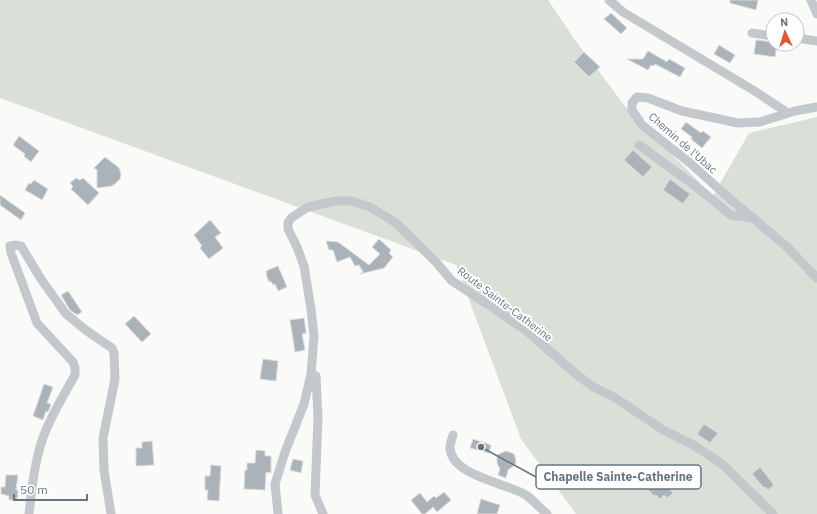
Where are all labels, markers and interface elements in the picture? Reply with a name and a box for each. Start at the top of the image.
north arrow [765,12,805,52]
text: N [780,15,789,29]
street label: Chemin de l'Ubac [646,109,720,177]
street label: Route Sainte-Catherine [455,264,555,344]
callout: Chapelle Sainte-Catherine [536,465,701,489]
text: Chapelle Sainte-Catherine [543,469,693,484]
scale bar [14,476,87,502]
text: 50 m [20,482,48,497]

